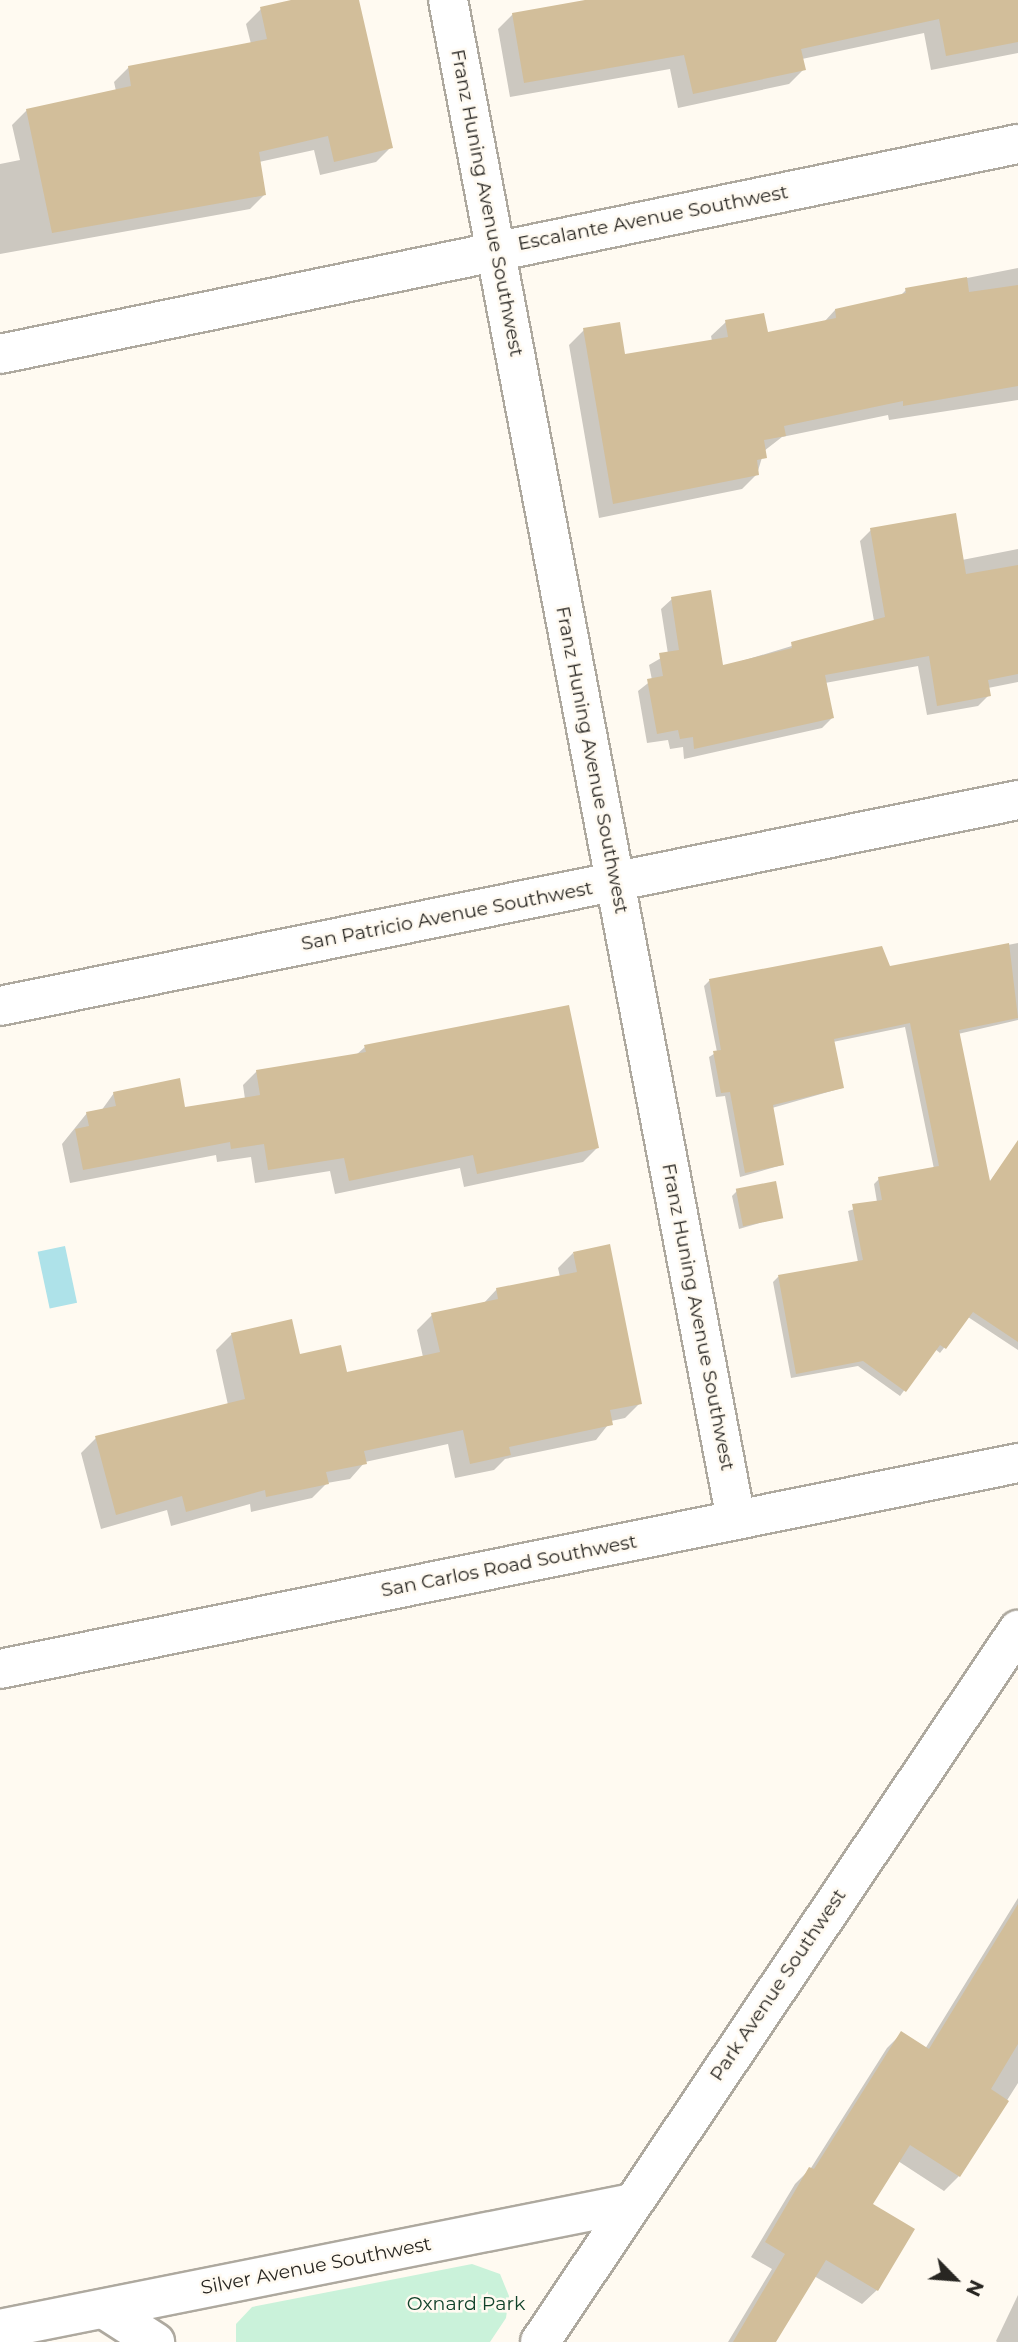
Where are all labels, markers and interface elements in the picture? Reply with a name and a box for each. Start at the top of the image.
street label: Franz Huning Avenue Southwest [446,47,528,359]
street label: Escalante Avenue Southwest [516,181,790,255]
street label: Franz Huning Avenue Southwest [551,604,633,916]
street label: San Patricio Avenue Southwest [299,877,595,955]
street label: Franz Huning Avenue Southwest [657,1161,739,1473]
street label: San Carlos Road Southwest [379,1530,639,1602]
street label: Park Avenue Southwest [705,1885,851,2085]
street label: Silver Avenue Southwest [199,2232,433,2300]
north arrow [920,2244,990,2314]
text: N [961,2276,988,2300]
park label: Oxnard Park [407,2293,525,2315]

